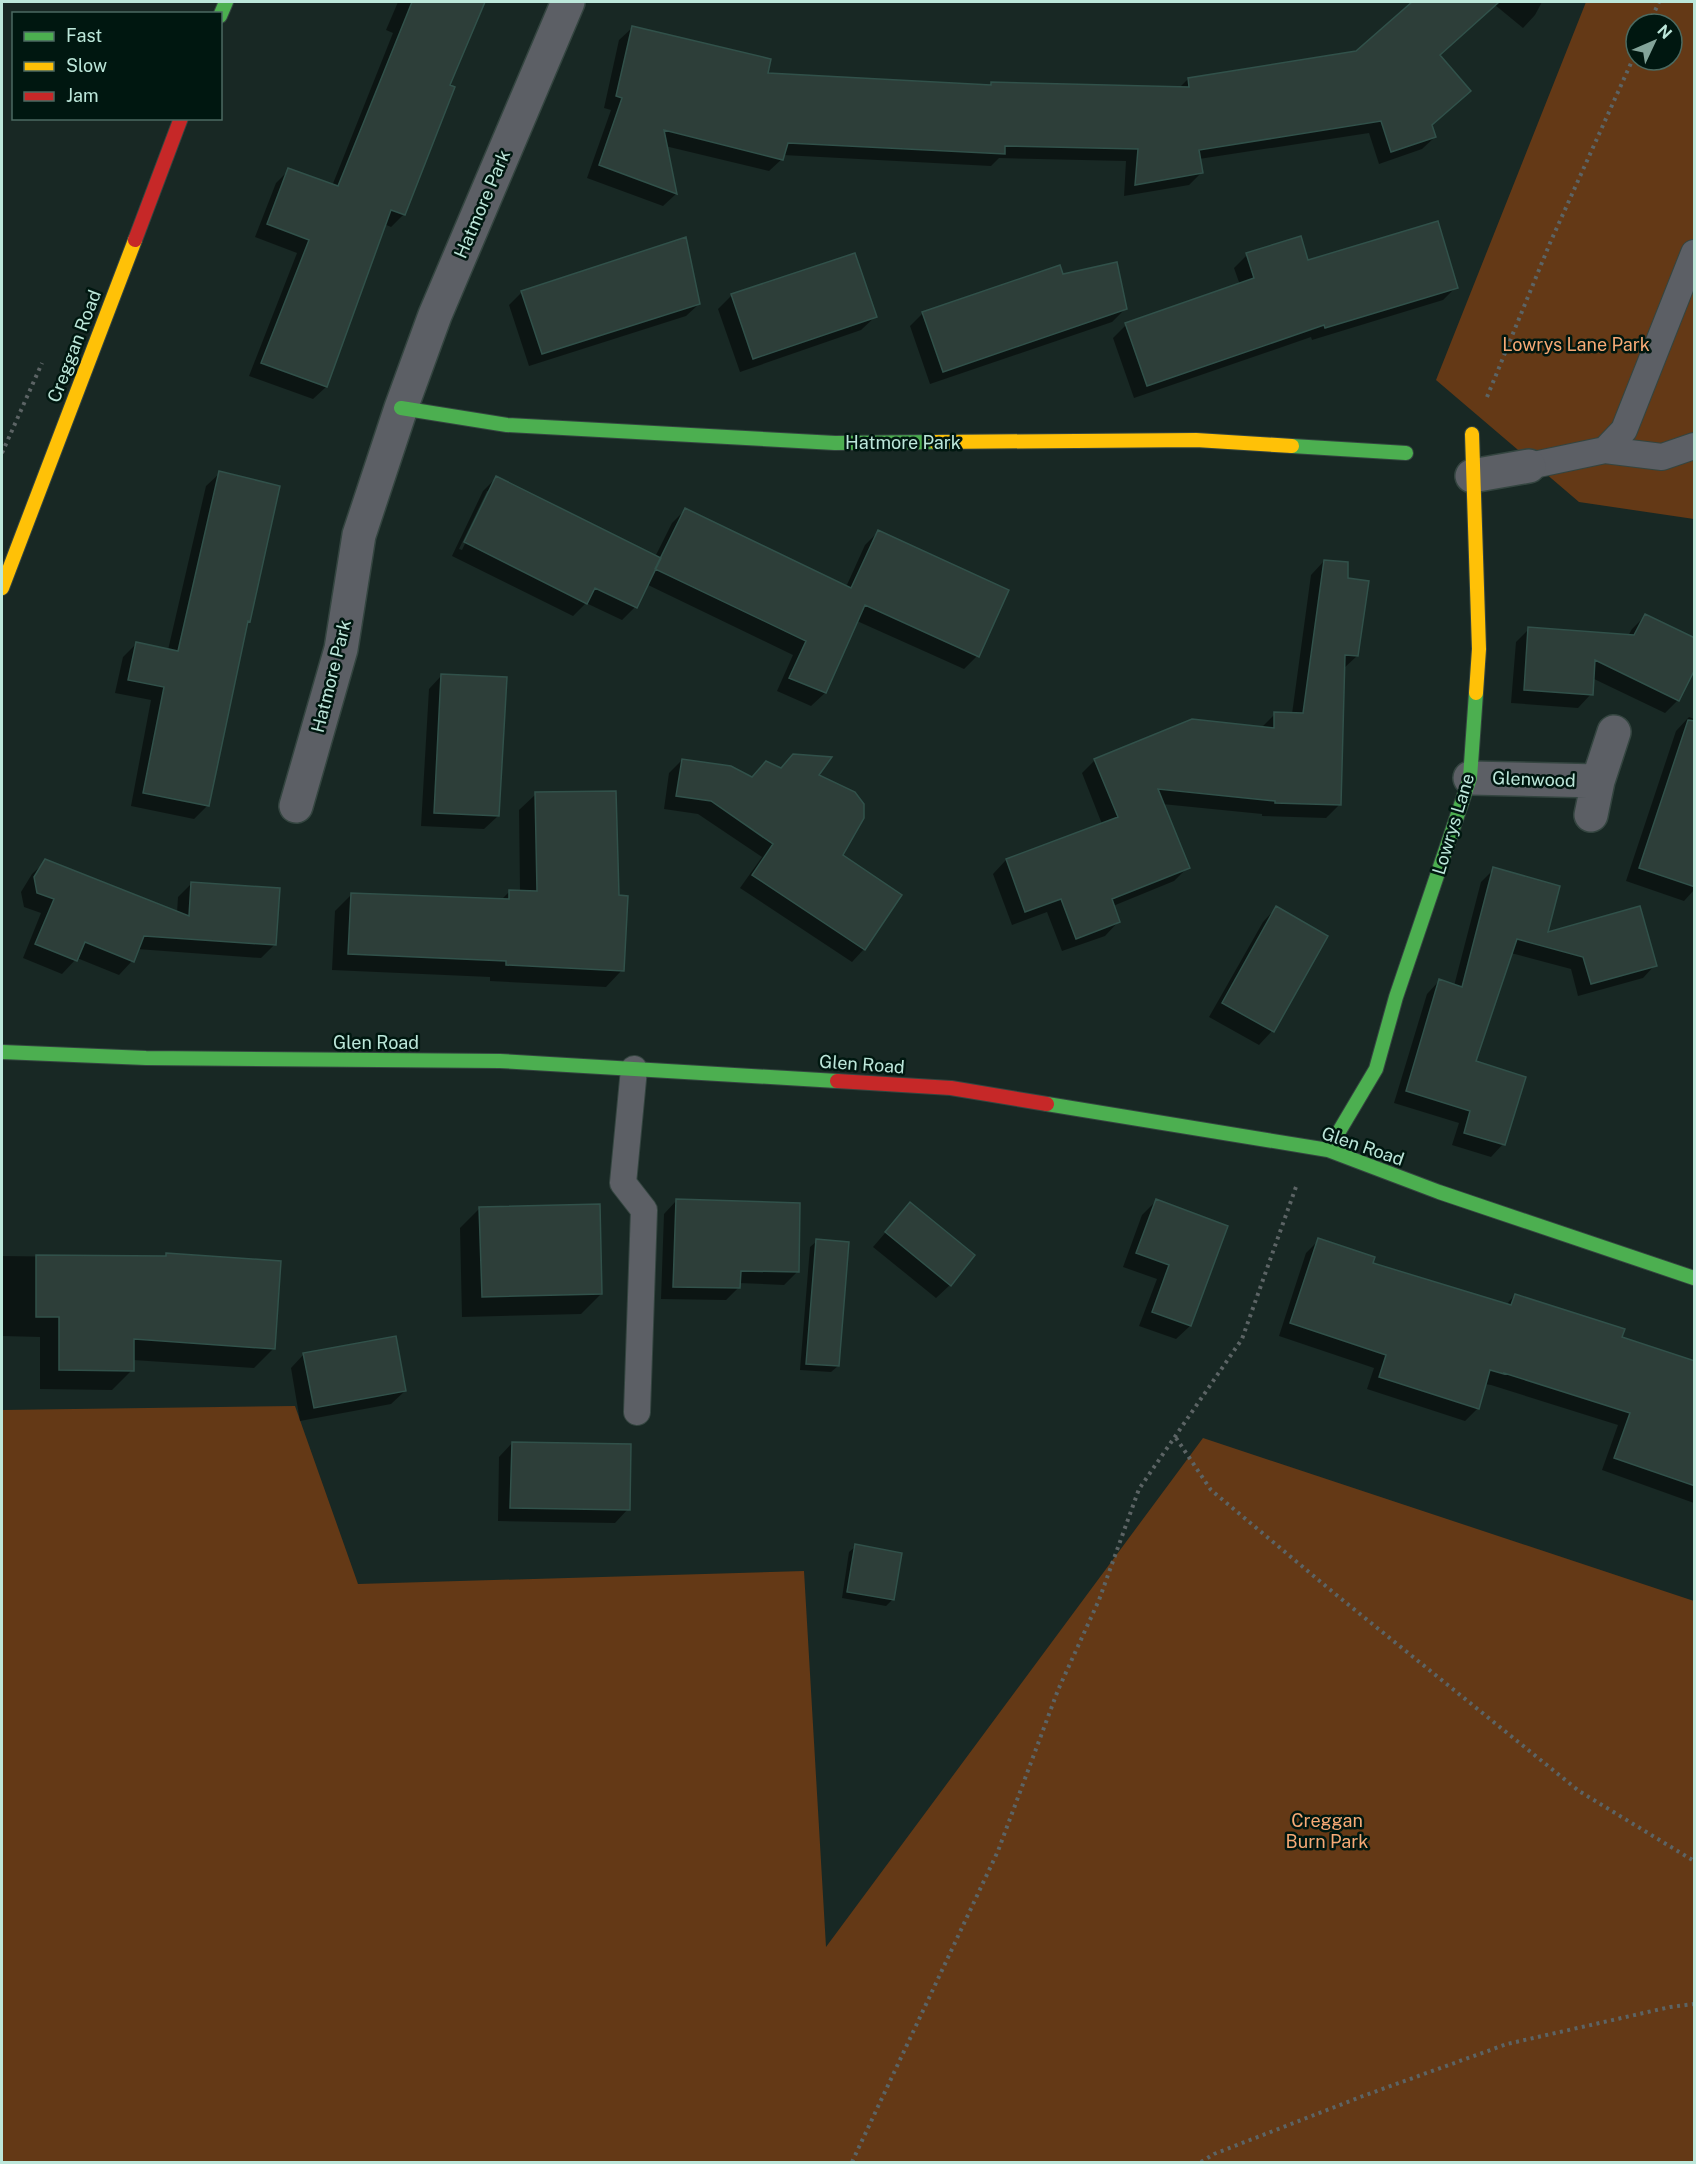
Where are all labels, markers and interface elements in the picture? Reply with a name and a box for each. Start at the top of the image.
legend [12,12,222,120]
north arrow [1624,12,1684,72]
text: N [1653,21,1676,43]
text: Fast [66,25,102,46]
text: Slow [66,55,107,76]
text: Jam [66,85,99,106]
street label: Hatmore Park [450,147,514,261]
street label: Creggan Road [43,287,105,405]
park label: Lowrys Lane Park [1502,334,1650,355]
street label: Hatmore Park [845,432,961,453]
street label: Hatmore Park [307,617,355,735]
street label: Glenwood [1492,767,1576,791]
street label: Lowrys Lane [1428,771,1478,877]
street label: Glen Road [333,1032,419,1053]
street label: Glen Road [818,1051,906,1077]
street label: Glen Road [1319,1122,1407,1170]
park label: Creggan Burn Park [1286,1810,1368,1852]

